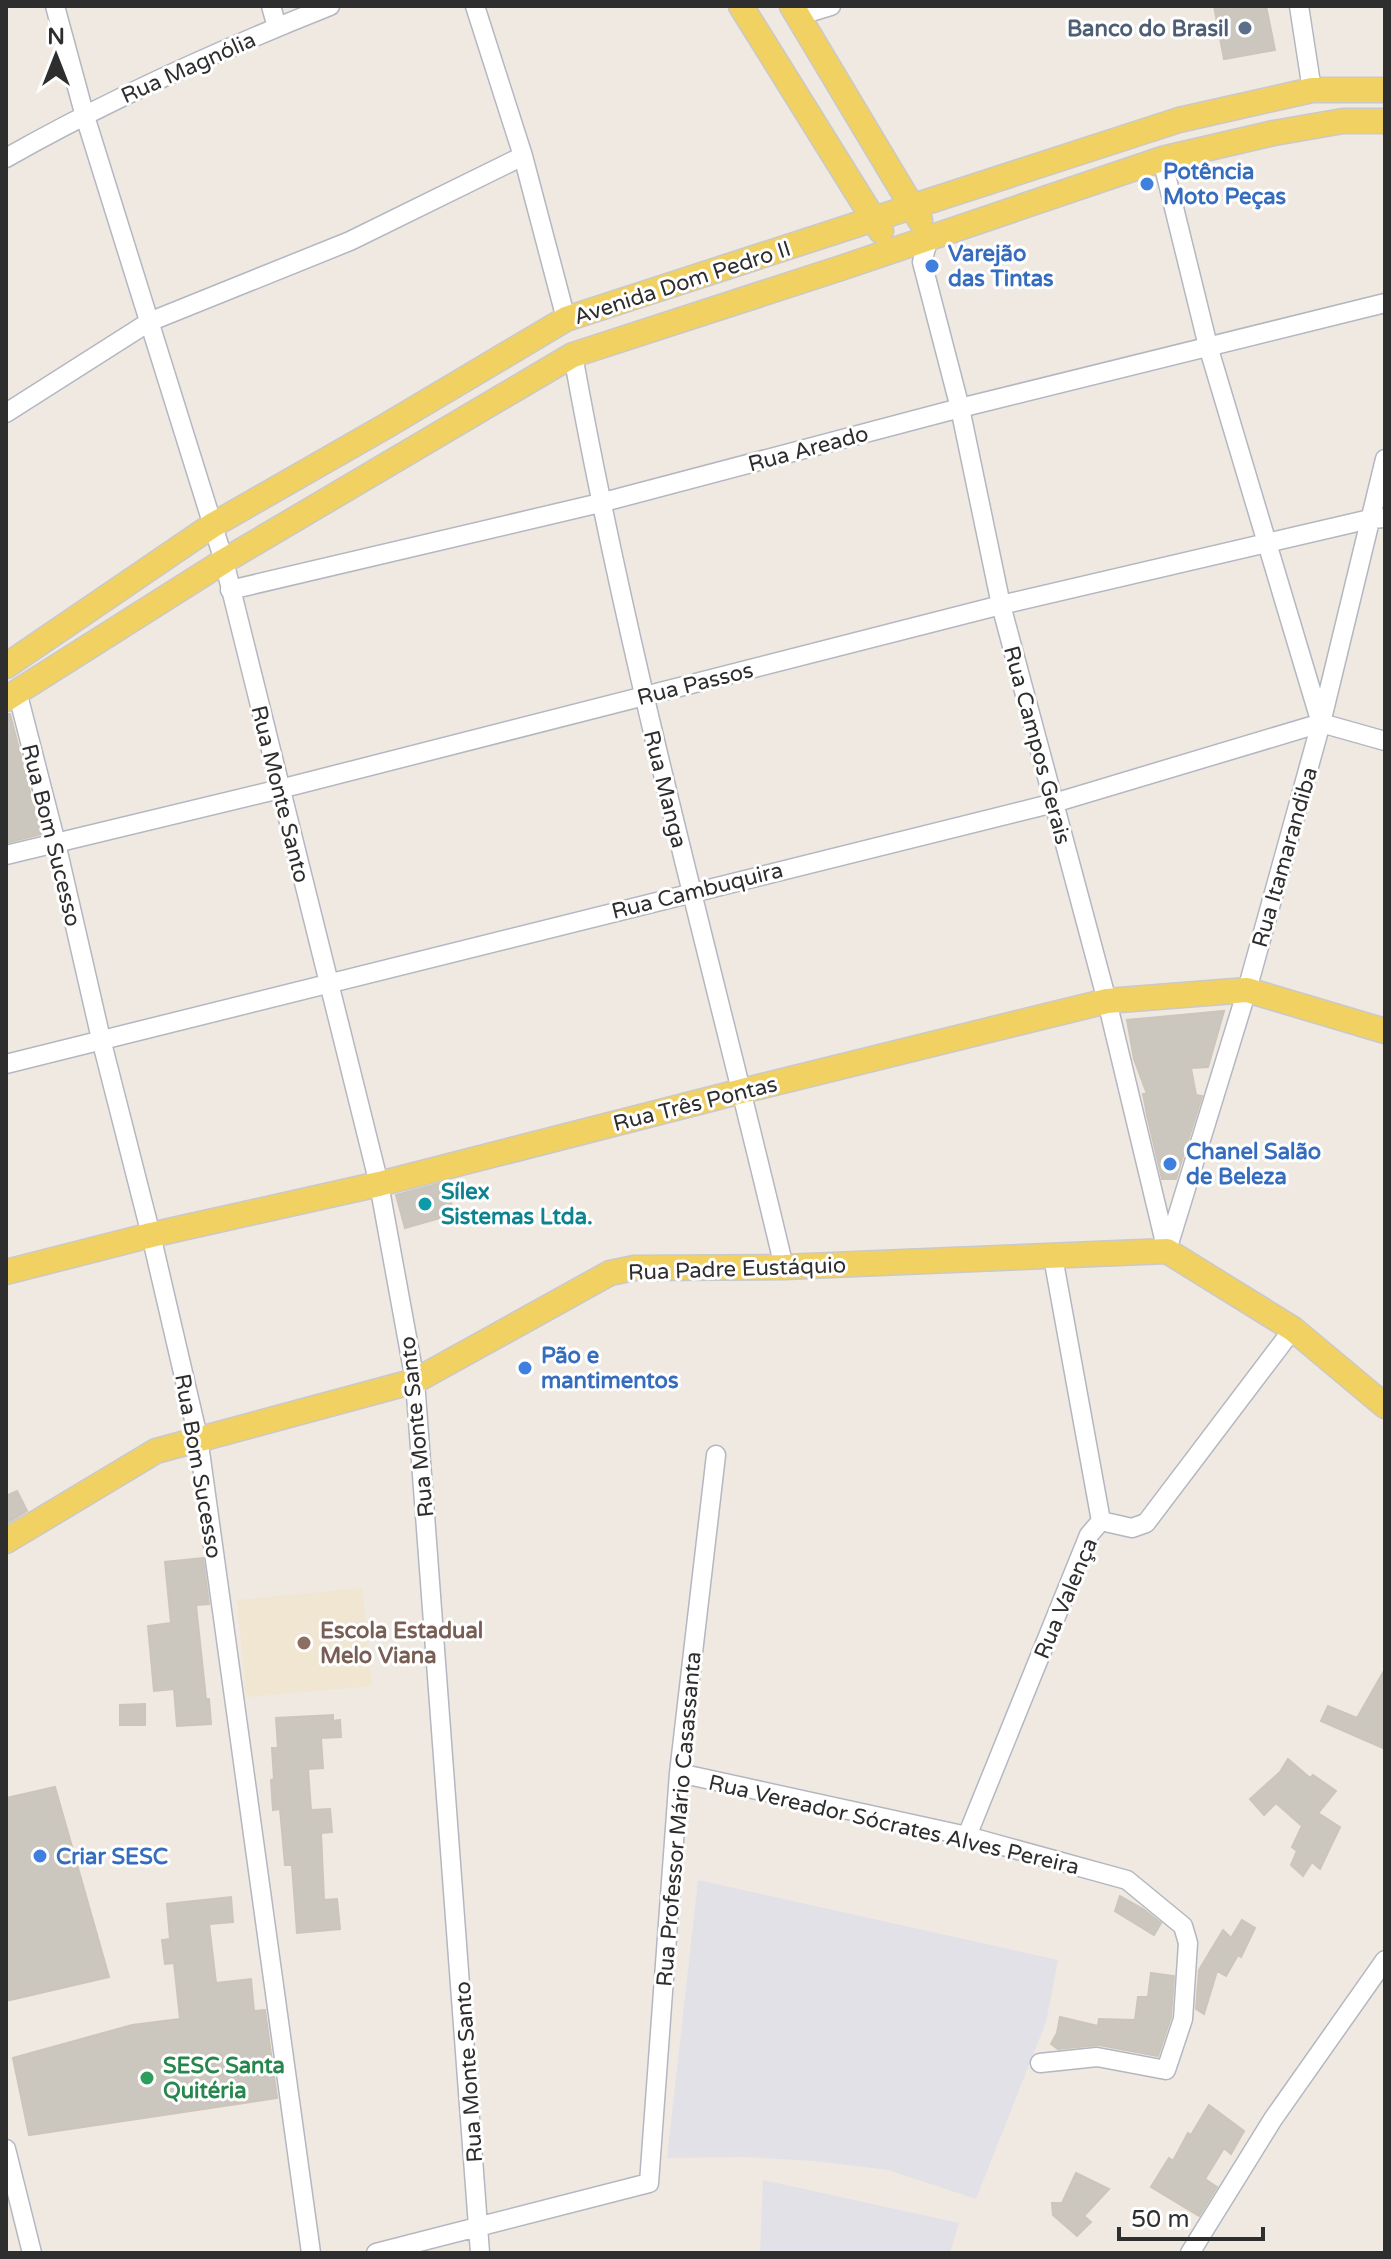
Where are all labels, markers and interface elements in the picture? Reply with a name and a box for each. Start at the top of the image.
north arrow [16,16,96,96]
place label: Banco do Brasil [1067,16,1229,42]
marker: Banco do Brasil [1236,19,1254,37]
text: N [47,24,65,50]
street label: Rua Magnólia [117,27,260,109]
place label: Potência Moto Peças [1163,159,1287,210]
marker: Potência Moto Peças [1138,175,1156,193]
street label: Avenida Dom Pedro II [571,236,794,330]
place label: Varejão das Tintas [948,241,1054,292]
marker: Varejão das Tintas [923,257,941,275]
street label: Rua Areado [745,420,871,478]
street label: Rua Campos Gerais [998,643,1076,847]
street label: Rua Passos [634,657,756,711]
street label: Rua Monte Santo [245,703,315,886]
street label: Rua Manga [638,728,692,851]
street label: Rua Bom Sucesso [16,741,86,929]
street label: Rua Itamarandiba [1247,764,1323,950]
street label: Rua Cambuquira [609,857,786,925]
street label: Rua Três Pontas [610,1071,780,1137]
place label: Chanel Salão de Beleza [1186,1139,1321,1190]
marker: Chanel Salão de Beleza [1161,1155,1179,1173]
place label: Sílex Sistemas Ltda. [441,1179,593,1230]
marker: Sílex Sistemas Ltda. [416,1195,434,1213]
street label: Rua Padre Eustáquio [627,1252,847,1286]
street label: Rua Monte Santo [395,1335,439,1519]
place label: Pão e mantimentos [541,1343,679,1394]
marker: Pão e mantimentos [516,1359,534,1377]
street label: Rua Bom Sucesso [169,1372,227,1560]
street label: Rua Valença [1029,1534,1103,1663]
place label: Escola Estadual Melo Viana [320,1618,483,1669]
marker: Escola Estadual Melo Viana [295,1634,313,1652]
street label: Rua Professor Mário Casassanta [651,1650,707,1988]
street label: Rua Vereador Sócrates Alves Pereira [706,1770,1082,1880]
place label: Criar SESC [56,1844,168,1870]
marker: Criar SESC [31,1847,49,1865]
street label: Rua Monte Santo [450,1980,488,2163]
place label: SESC Santa Quitéria [163,2053,285,2104]
marker: SESC Santa Quitéria [138,2069,156,2087]
scale bar [1119,2191,1263,2241]
text: 50 m [1131,2205,1189,2234]

